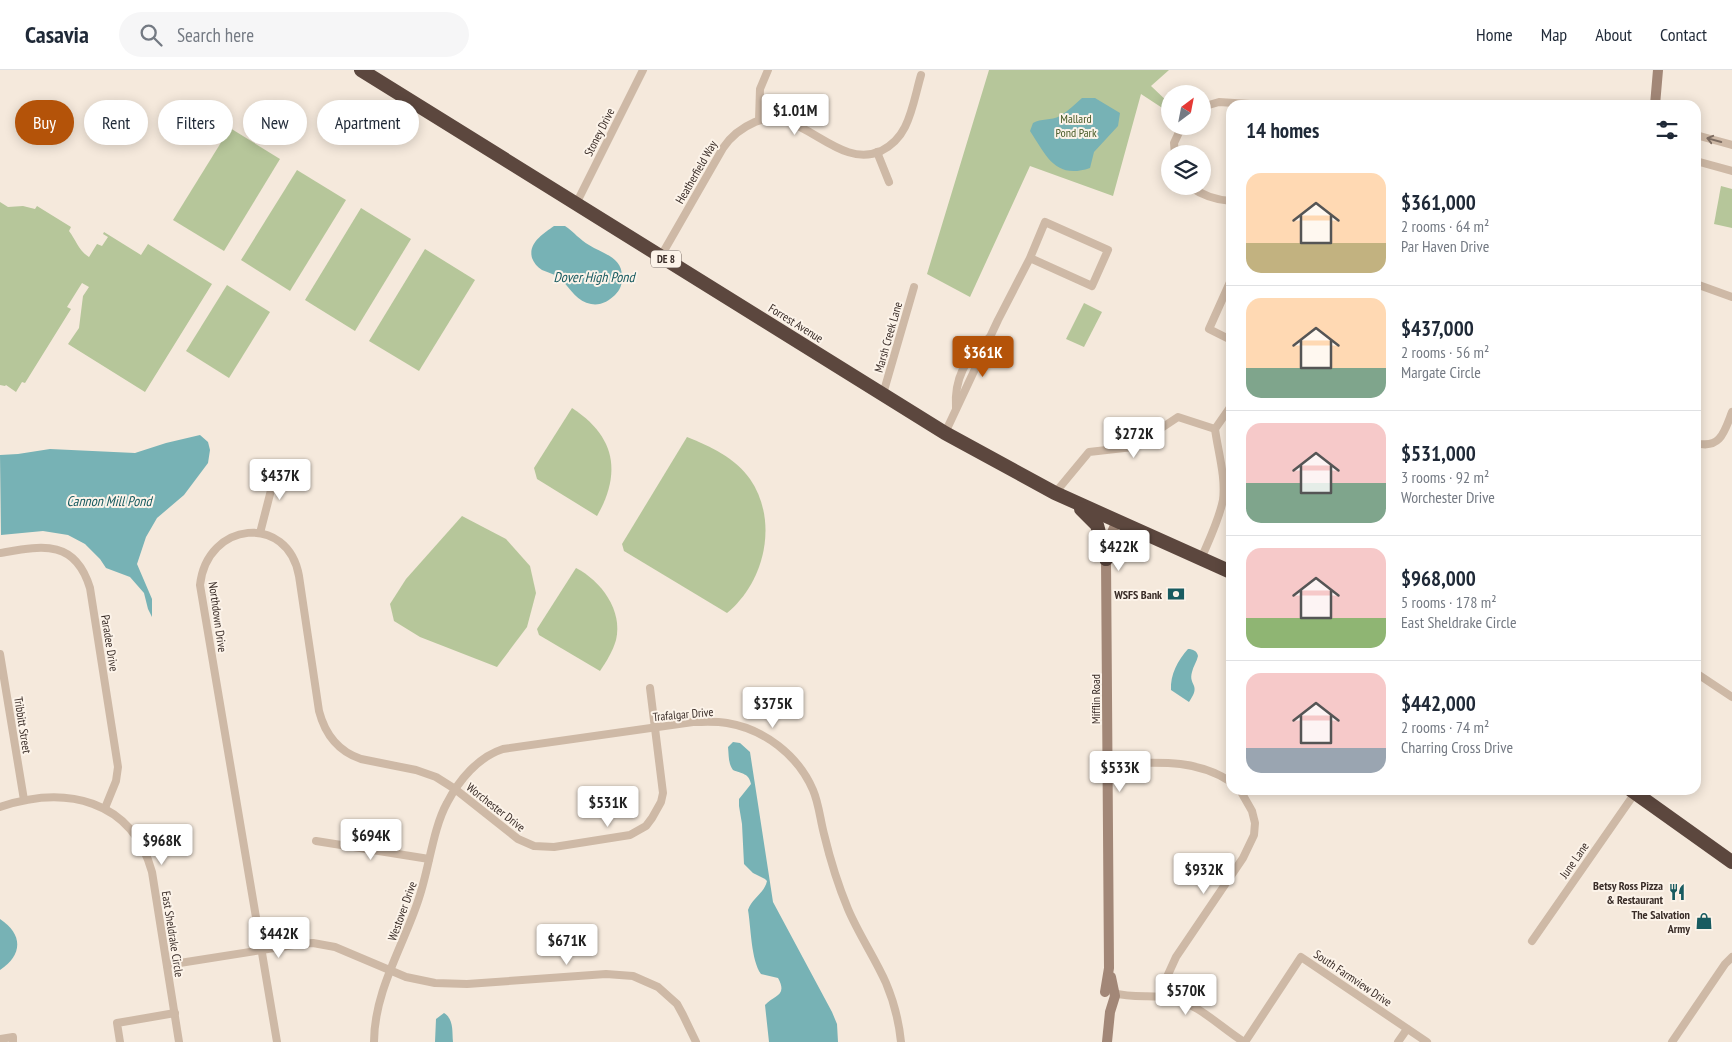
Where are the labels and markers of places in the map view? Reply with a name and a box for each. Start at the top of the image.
pin: $1.01M [754,93,836,136]
pin: $361K [948,336,1018,378]
pin: $272K [1099,416,1169,459]
pin: $437K [245,458,315,501]
pin: $422K [1084,530,1154,572]
bank icon: WSFS Bank [1166,584,1186,604]
place label: WSFS Bank [1113,587,1162,602]
pin: $375K [738,686,808,729]
pin: $533K [1085,750,1155,793]
pin: $531K [573,786,643,828]
pin: $694K [336,818,406,861]
pin: $968K [127,824,197,866]
pin: $932K [1169,852,1239,895]
place label: Betsy Ross Pizza & Restaurant [1593,878,1664,907]
restaurant icon: Betsy Ross Pizza & Restaurant [1667,882,1687,902]
place label: The Salvation Army [1632,907,1690,936]
shop icon: The Salvation Army [1694,911,1714,931]
pin: $442K [244,916,314,959]
pin: $671K [532,924,602,966]
pin: $570K [1151,974,1221,1016]

